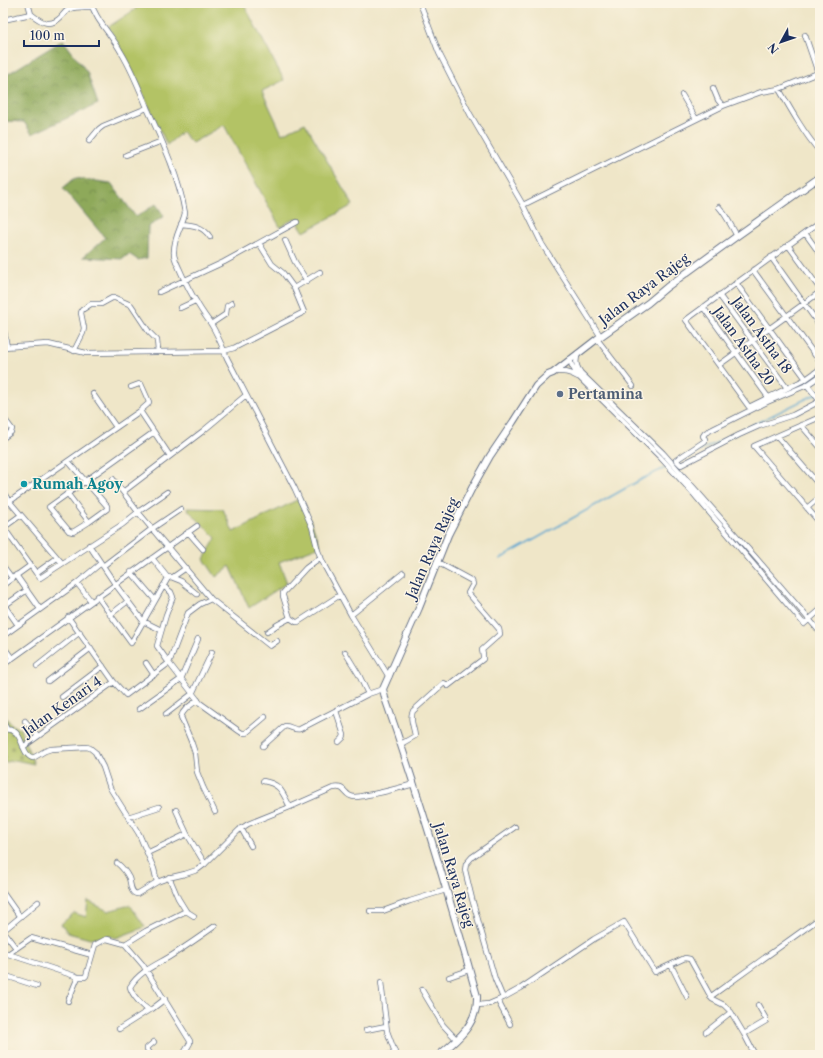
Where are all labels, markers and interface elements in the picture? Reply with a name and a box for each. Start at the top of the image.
scale bar [24,22,99,48]
north arrow [761,22,801,62]
text: 100 m [30,28,65,43]
text: N [765,40,782,57]
street label: Jalan Raya Rajeg [594,249,693,330]
street label: Jalan Astha 18 [727,291,796,377]
street label: Jalan Astha 20 [708,301,779,389]
place label: Pertamina [568,385,644,403]
marker: Pertamina [555,389,565,399]
place label: Rumah Agoy [32,475,123,493]
marker: Rumah Agoy [19,479,29,489]
street label: Jalan Raya Rajeg [401,494,463,603]
street label: Jalan Kenari 4 [17,672,105,741]
street label: Jalan Raya Rajeg [429,819,479,930]

